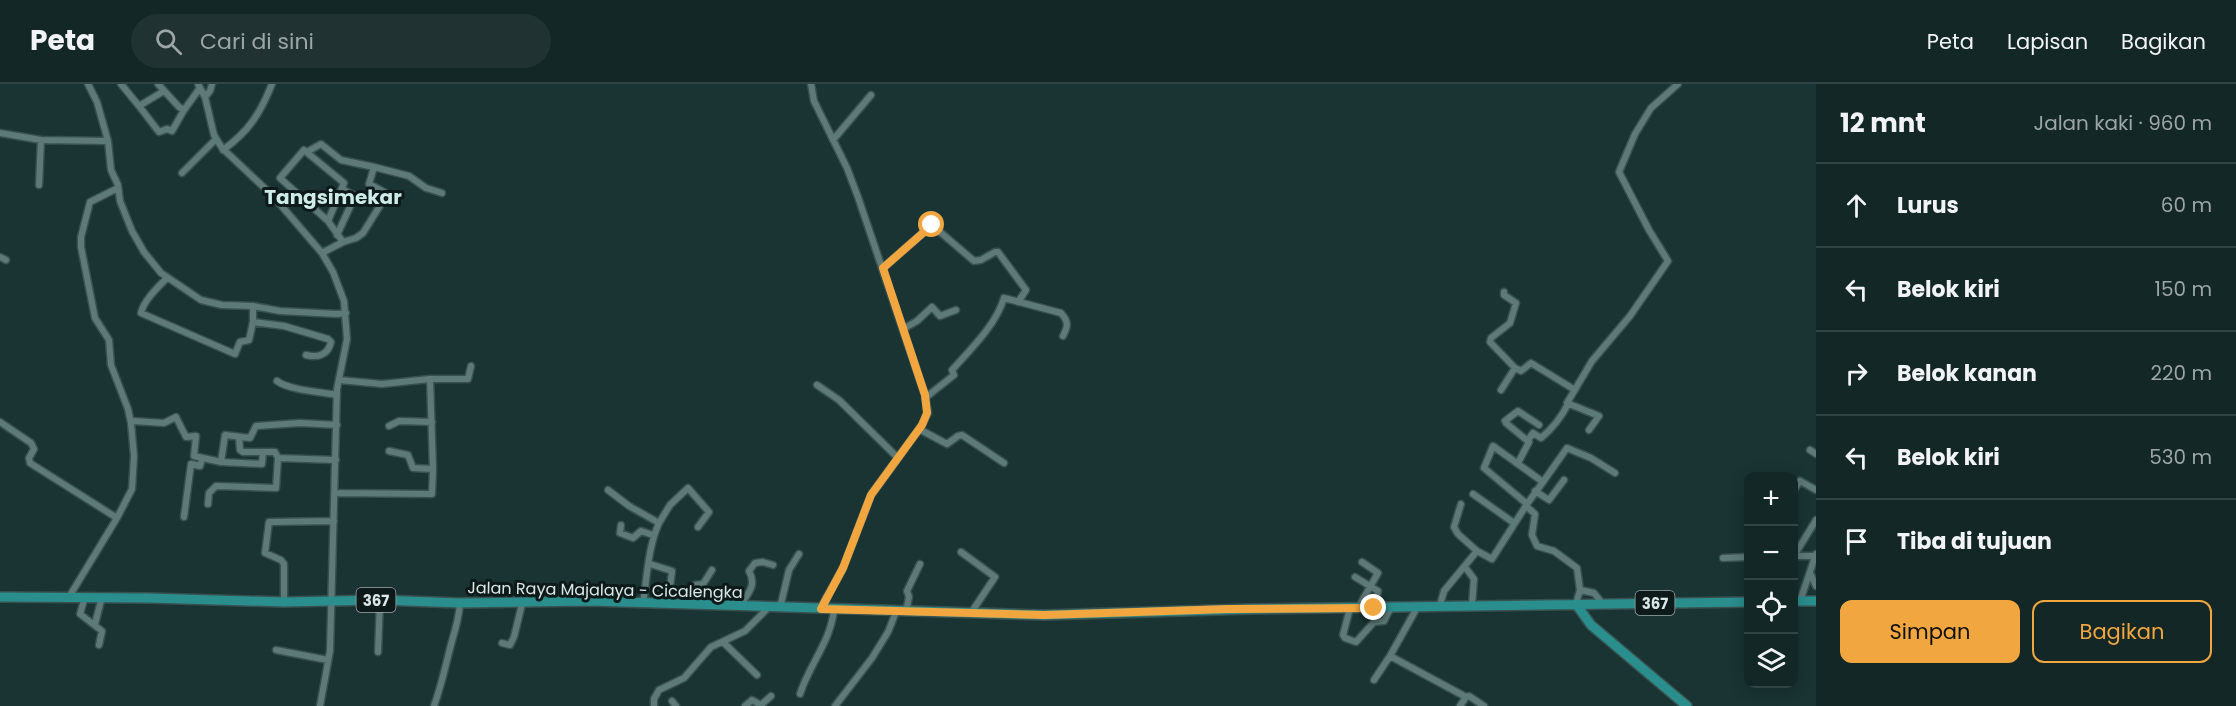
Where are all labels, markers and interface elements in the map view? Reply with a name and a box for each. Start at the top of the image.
search box [131,14,551,68]
text: Peta [30,21,95,60]
icon: search [152,25,185,58]
text: Cari di sini [200,26,314,57]
text: Peta [1927,27,1974,56]
text: Lapisan [2007,27,2088,56]
text: Bagikan [2121,27,2206,56]
text: 12 mnt [1840,105,1926,141]
text: Jalan kaki · 960 m [2034,109,2212,137]
district label: Tangsimekar [264,183,402,211]
icon: ahead [1840,189,1873,222]
text: Lurus [1897,190,1959,221]
text: 60 m [2161,191,2212,219]
route start [918,211,944,237]
icon: left [1840,273,1873,306]
text: Belok kiri [1897,274,2000,305]
text: 150 m [2155,275,2212,303]
icon: right [1840,357,1873,390]
text: Belok kanan [1897,358,2037,389]
text: 220 m [2151,359,2212,387]
icon: left [1840,441,1873,474]
text: Belok kiri [1897,442,2000,473]
text: 530 m [2149,443,2212,471]
map controls [1744,472,1798,688]
button: + [1744,472,1798,526]
icon: arrive [1840,525,1873,558]
button: − [1744,526,1798,580]
text: Tiba di tujuan [1897,526,2052,557]
street label: Jalan Raya Majalaya - Cicalengka [467,576,743,604]
button: locate [1744,580,1798,634]
road number: 367 [356,588,395,612]
road number: 367 [1636,591,1674,615]
route end [1360,594,1386,620]
button: Simpan [1840,600,2020,663]
button: Bagikan [2032,600,2212,663]
button: layers [1744,634,1798,688]

